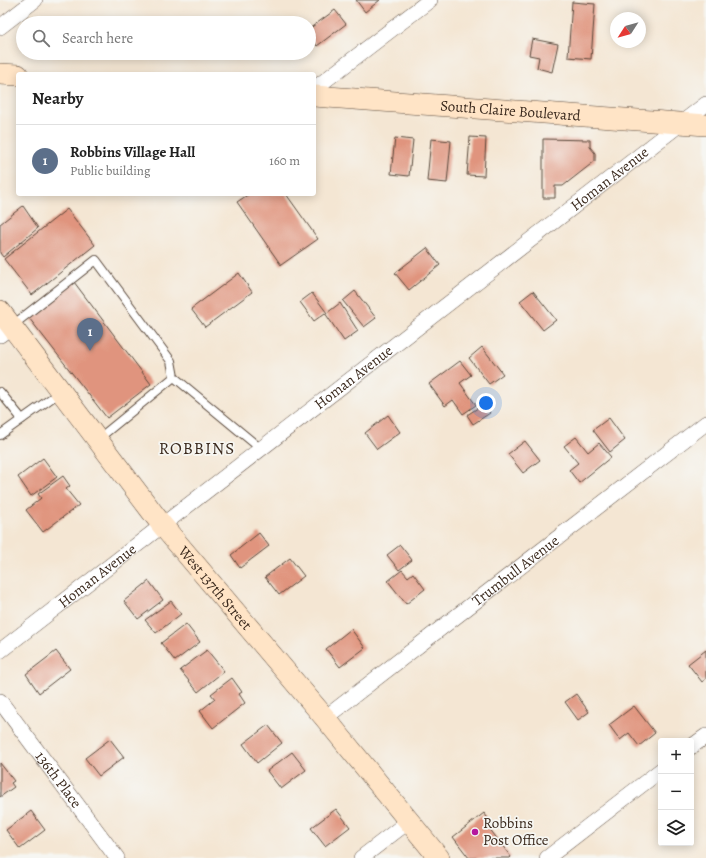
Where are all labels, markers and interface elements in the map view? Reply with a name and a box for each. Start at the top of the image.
north arrow [610,12,646,48]
search box [16,16,316,60]
icon: search [30,27,52,49]
text: Search here [62,28,133,48]
text: Nearby [32,87,83,110]
street label: South Claire Boulevard [440,95,582,126]
text: Robbins Village Hall [70,142,195,162]
street label: Homan Avenue [566,142,653,215]
text: 1 [43,152,47,169]
text: 160 m [269,152,300,169]
text: Public building [70,162,150,179]
pin: 1 [77,318,103,351]
street label: Homan Avenue [310,340,397,414]
your location [476,393,496,413]
district label: ROBBINS [159,437,235,460]
street label: Trumbull Avenue [468,530,563,610]
street label: Homan Avenue [54,539,141,612]
street label: West 137th Street [173,541,257,634]
map controls [658,738,694,846]
button: + [658,738,694,774]
street label: 136th Place [31,747,86,812]
button: − [658,774,694,810]
button: layers [658,810,694,846]
place label: Robbins Post Office [483,813,549,850]
marker: Robbins Post Office [470,827,480,837]

